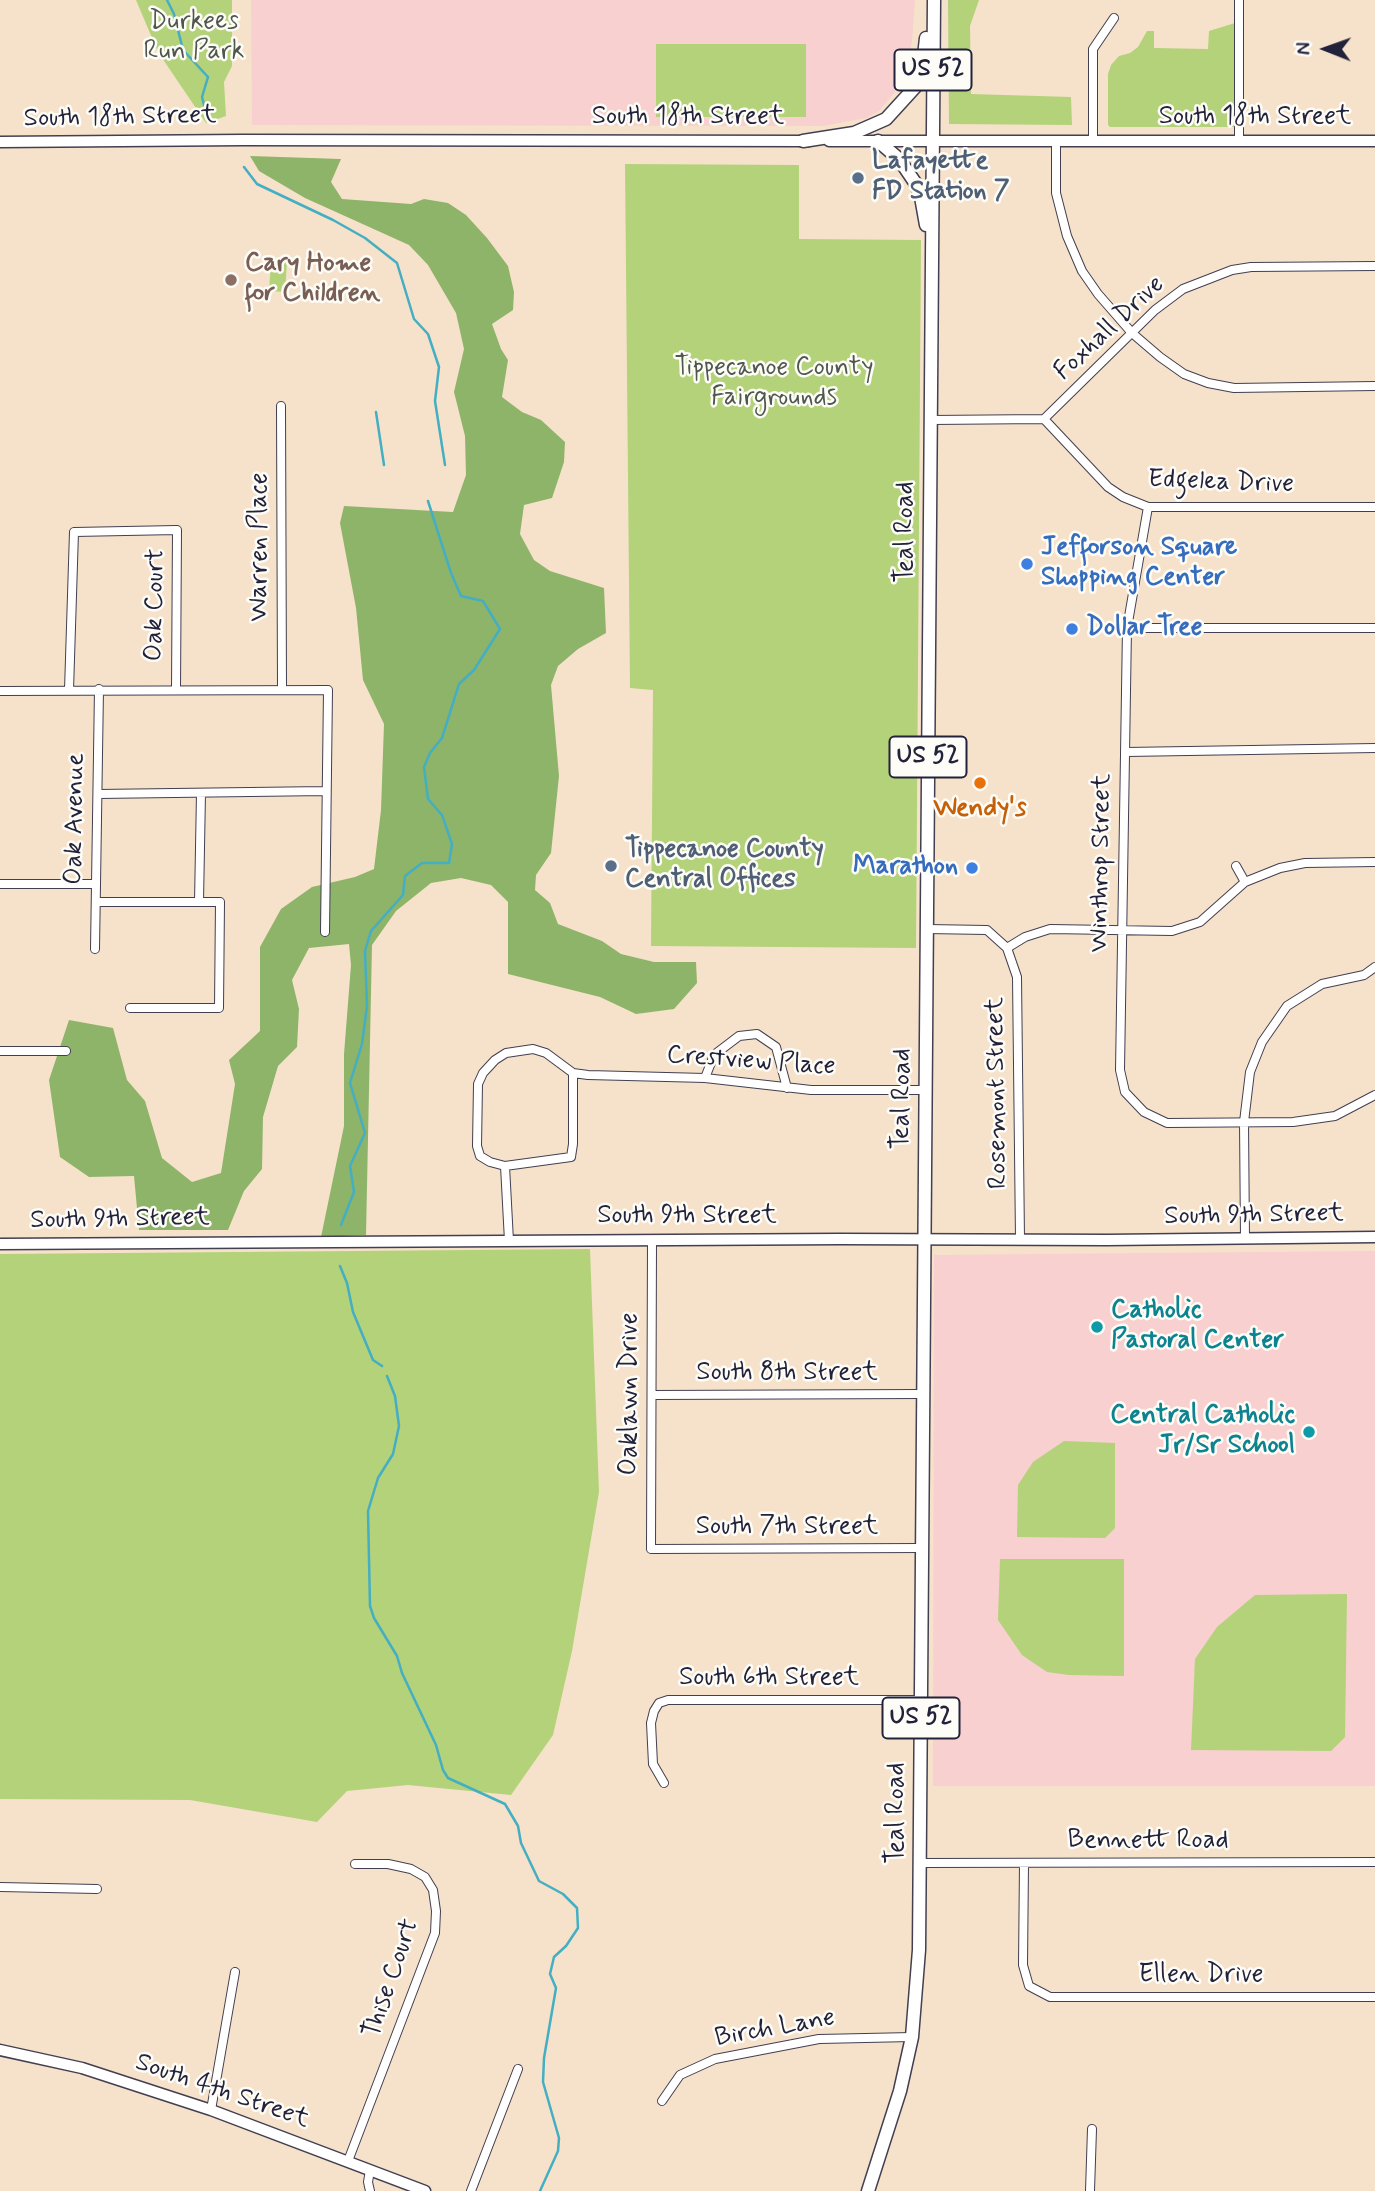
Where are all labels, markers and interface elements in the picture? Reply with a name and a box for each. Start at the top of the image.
park label: Durkees Run Park [144,7,244,68]
north arrow [1291,14,1361,84]
text: N [1292,42,1317,55]
road number: US 52 [894,50,972,90]
street label: South 18th Street [23,101,217,135]
street label: South 18th Street [592,102,784,134]
street label: South 18th Street [1159,102,1351,134]
place label: Lafayette FD Station 7 [872,147,1009,208]
marker: Lafayette FD Station 7 [850,170,866,186]
place label: Cary Home for Children [245,249,380,310]
street label: Foxhall Drive [1048,270,1172,388]
marker: Cary Home for Children [223,272,239,288]
park label: Tippecanoe County Fairgrounds [675,353,873,414]
street label: Edgelea Drive [1148,465,1294,501]
street label: Warren Place [245,473,277,621]
street label: Teal Road [891,481,923,583]
place label: Jefforson Square Shopping Center [1041,533,1237,594]
street label: Oak Court [139,548,173,662]
marker: Jefforson Square Shopping Center [1019,556,1035,572]
place label: Dollar Tree [1086,613,1203,645]
marker: Dollar Tree [1064,621,1080,637]
road number: US 52 [890,736,967,778]
street label: Oak Avenue [59,753,93,885]
street label: Winthrop Street [1085,773,1119,953]
marker: Wendy's [972,775,988,791]
place label: Wendy's [934,794,1026,826]
place label: Tippecanoe County Central Offices [625,835,824,896]
place label: Marathon [853,852,958,884]
marker: Tippecanoe County Central Offices [603,858,619,874]
marker: Marathon [964,860,980,876]
street label: Rosemont Street [981,997,1015,1189]
street label: Crestview Place [666,1041,836,1083]
street label: Teal Road [887,1048,919,1150]
street label: South 9th Street [1164,1199,1344,1233]
street label: South 9th Street [597,1201,777,1233]
street label: South 9th Street [30,1203,210,1237]
place label: Catholic Pastoral Center [1111,1296,1284,1358]
street label: Oaklawn Drive [615,1312,647,1476]
marker: Catholic Pastoral Center [1089,1319,1105,1335]
street label: South 8th Street [696,1358,878,1390]
place label: Central Catholic Jr/Sr School [1110,1401,1295,1462]
marker: Central Catholic Jr/Sr School [1301,1424,1317,1440]
street label: South 7th Street [696,1512,878,1544]
street label: South 6th Street [679,1663,859,1695]
road number: US 52 [883,1698,960,1738]
street label: Teal Road [882,1762,914,1864]
street label: Bennett Road [1068,1826,1228,1858]
street label: Thise Court [357,1915,427,2043]
street label: Ellen Drive [1138,1960,1264,1992]
street label: Birch Lane [713,2003,837,2055]
street label: South 4th Street [131,2048,313,2136]

